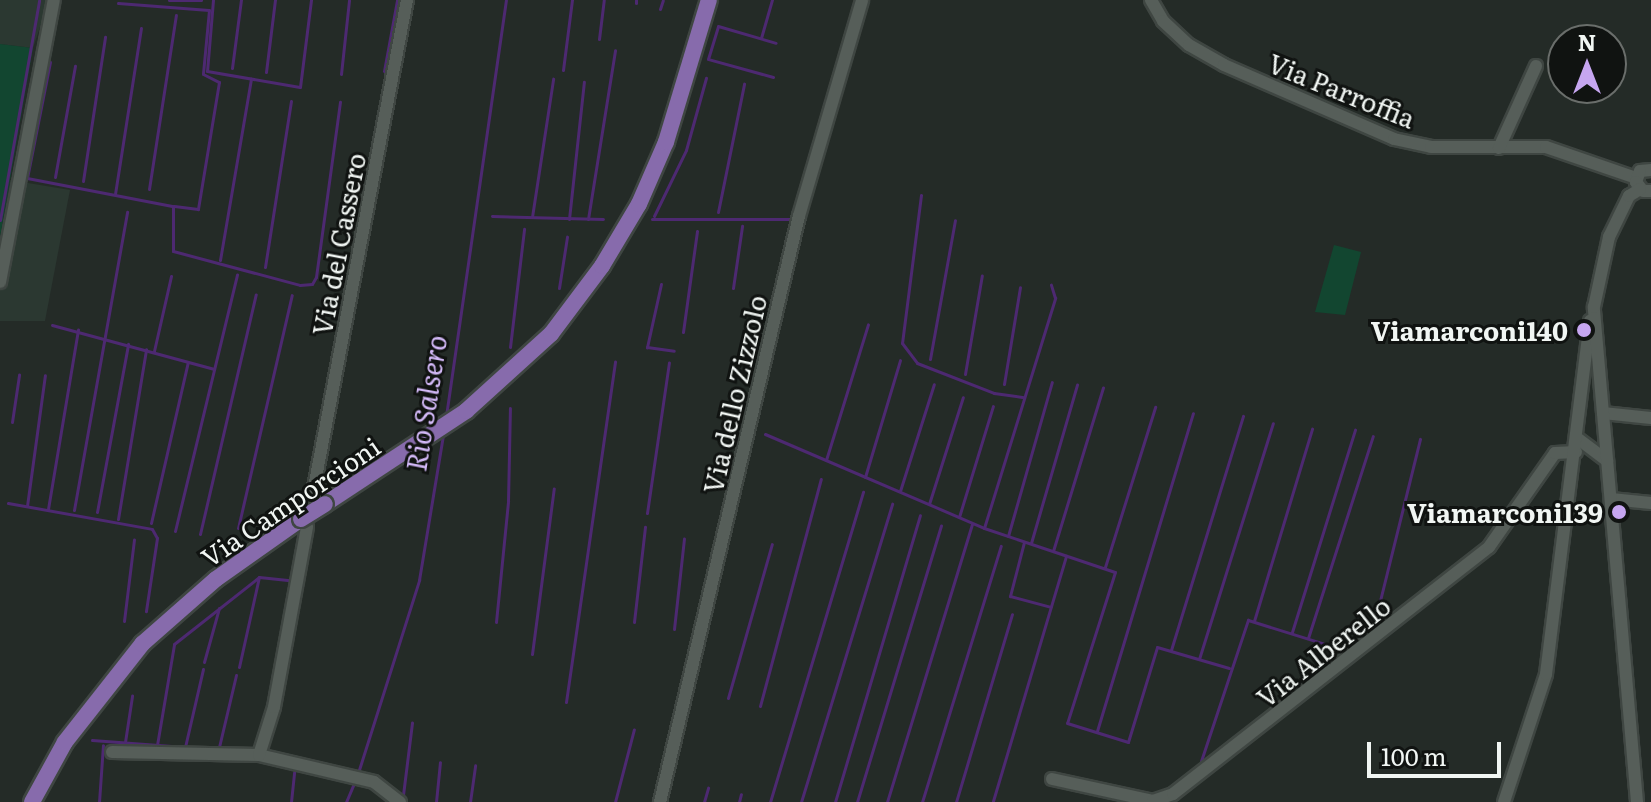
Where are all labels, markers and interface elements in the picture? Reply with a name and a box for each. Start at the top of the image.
north arrow [1547,24,1627,104]
text: N [1578,25,1596,58]
street label: Via Parroffia [1264,46,1420,134]
street label: Via del Cassero [305,150,371,338]
street label: Via dello Zizzolo [696,292,772,496]
place label: Viamarconi140 [1371,314,1568,346]
marker: Viamarconi140 [1575,321,1593,339]
water label: Rio Salsero [398,333,452,473]
street label: Via Camporcioni [195,430,385,572]
place label: Viamarconi139 [1407,496,1603,528]
marker: Viamarconi139 [1610,503,1628,521]
street label: Via Alberello [1250,589,1396,713]
scale bar [1371,726,1505,776]
text: 100 m [1381,738,1447,773]

